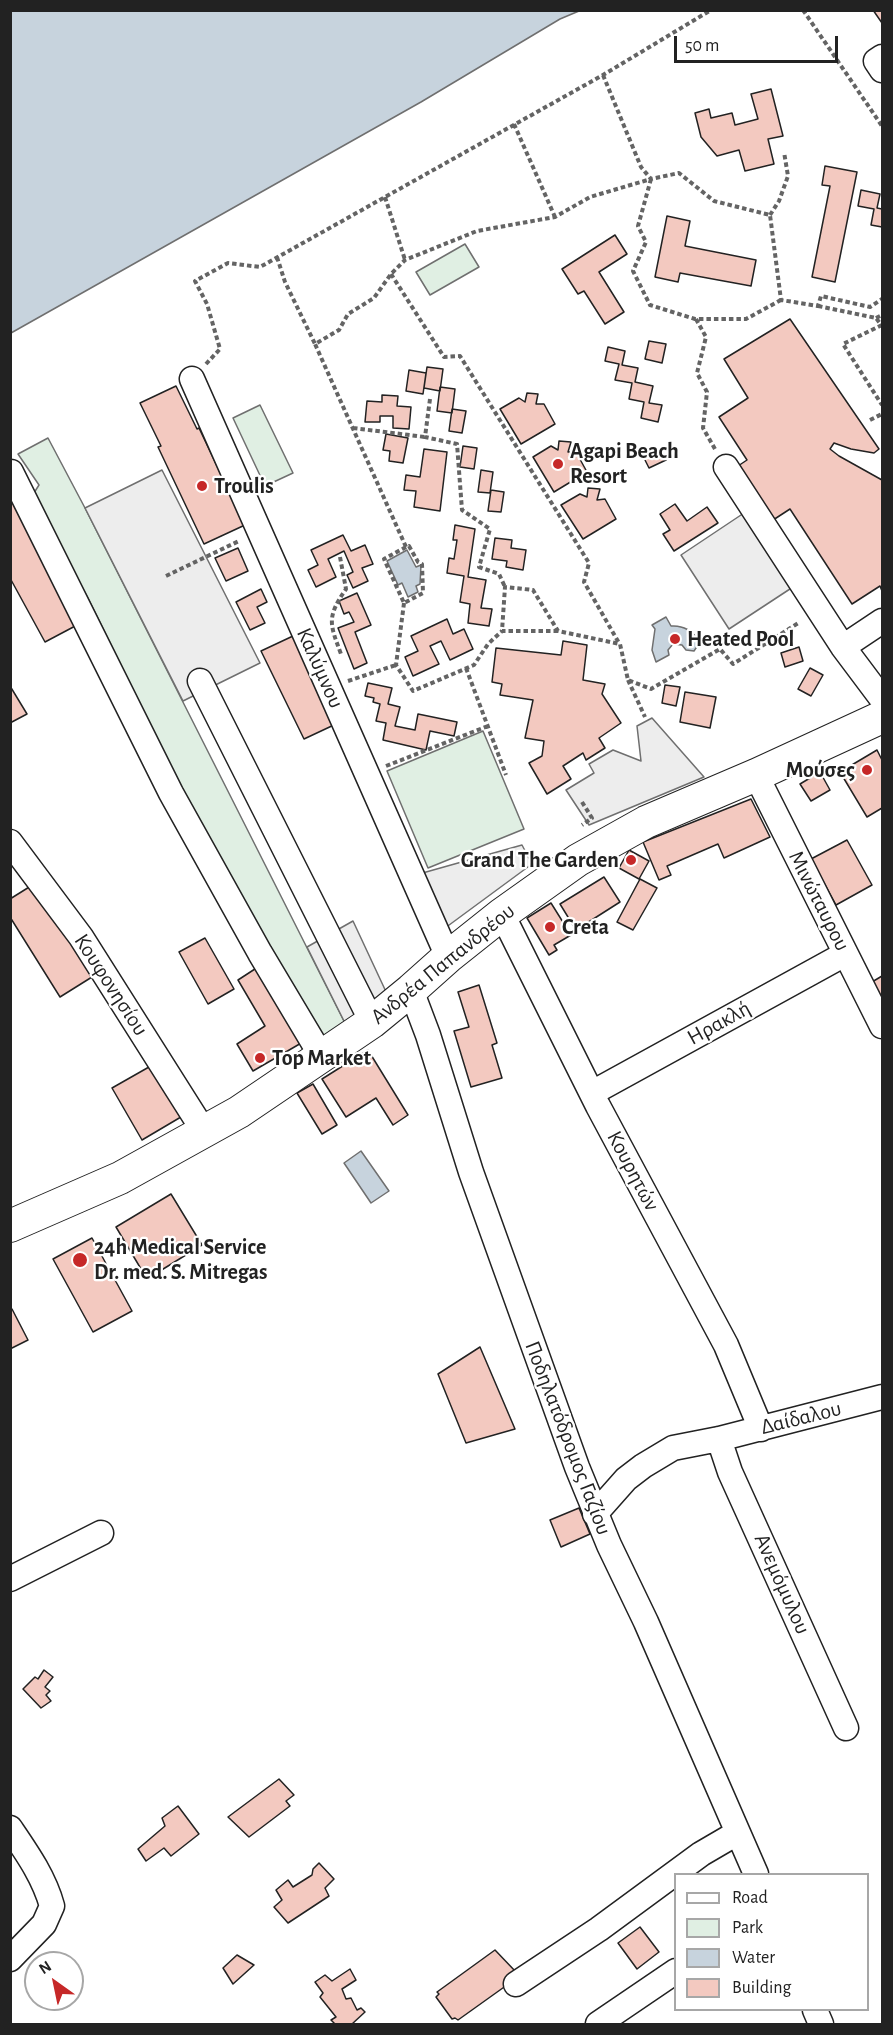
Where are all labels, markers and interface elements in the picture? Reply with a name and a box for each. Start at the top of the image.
scale bar [677,24,840,62]
text: 50 m [685,37,719,55]
place label: Agapi Beach Resort [570,438,679,490]
marker: Agapi Beach Resort [551,457,565,471]
place label: Troulis [214,473,274,499]
marker: Troulis [195,479,209,493]
street label: Καλύμνου [291,624,349,712]
place label: Heated Pool [687,626,794,652]
marker: Heated Pool [668,632,682,646]
place label: Μούσες [786,757,855,783]
marker: Μούσες [860,763,874,777]
street label: Μινώταυρου [783,846,855,956]
place label: Grand The Garden [461,847,619,873]
marker: Grand The Garden [624,853,638,867]
street label: Ανδρέα Παπανδρέου [366,898,520,1030]
place label: Creta [562,914,609,940]
marker: Creta [543,920,557,934]
street label: Κουφονησίου [68,929,154,1041]
street label: Ηρακλή [683,995,755,1051]
place label: Top Market [272,1045,371,1071]
marker: Top Market [253,1051,267,1065]
street label: Κουρητών [601,1126,665,1216]
place label: 24h Medical Service Dr. med. S. Mitregas [94,1234,267,1286]
marker: 24h Medical Service Dr. med. S. Mitregas [71,1251,89,1269]
street label: Ποδηλατόδρομος Γαζίου [519,1337,617,1539]
street label: Δαίδαλου [758,1395,844,1441]
street label: Ανεμόμυλου [748,1530,816,1638]
legend [674,1873,869,2011]
text: Road [732,1889,768,1907]
text: Park [732,1919,763,1937]
text: Water [732,1949,775,1967]
north arrow [24,1951,84,2011]
text: N [36,1958,54,1977]
text: Building [732,1979,791,1997]

